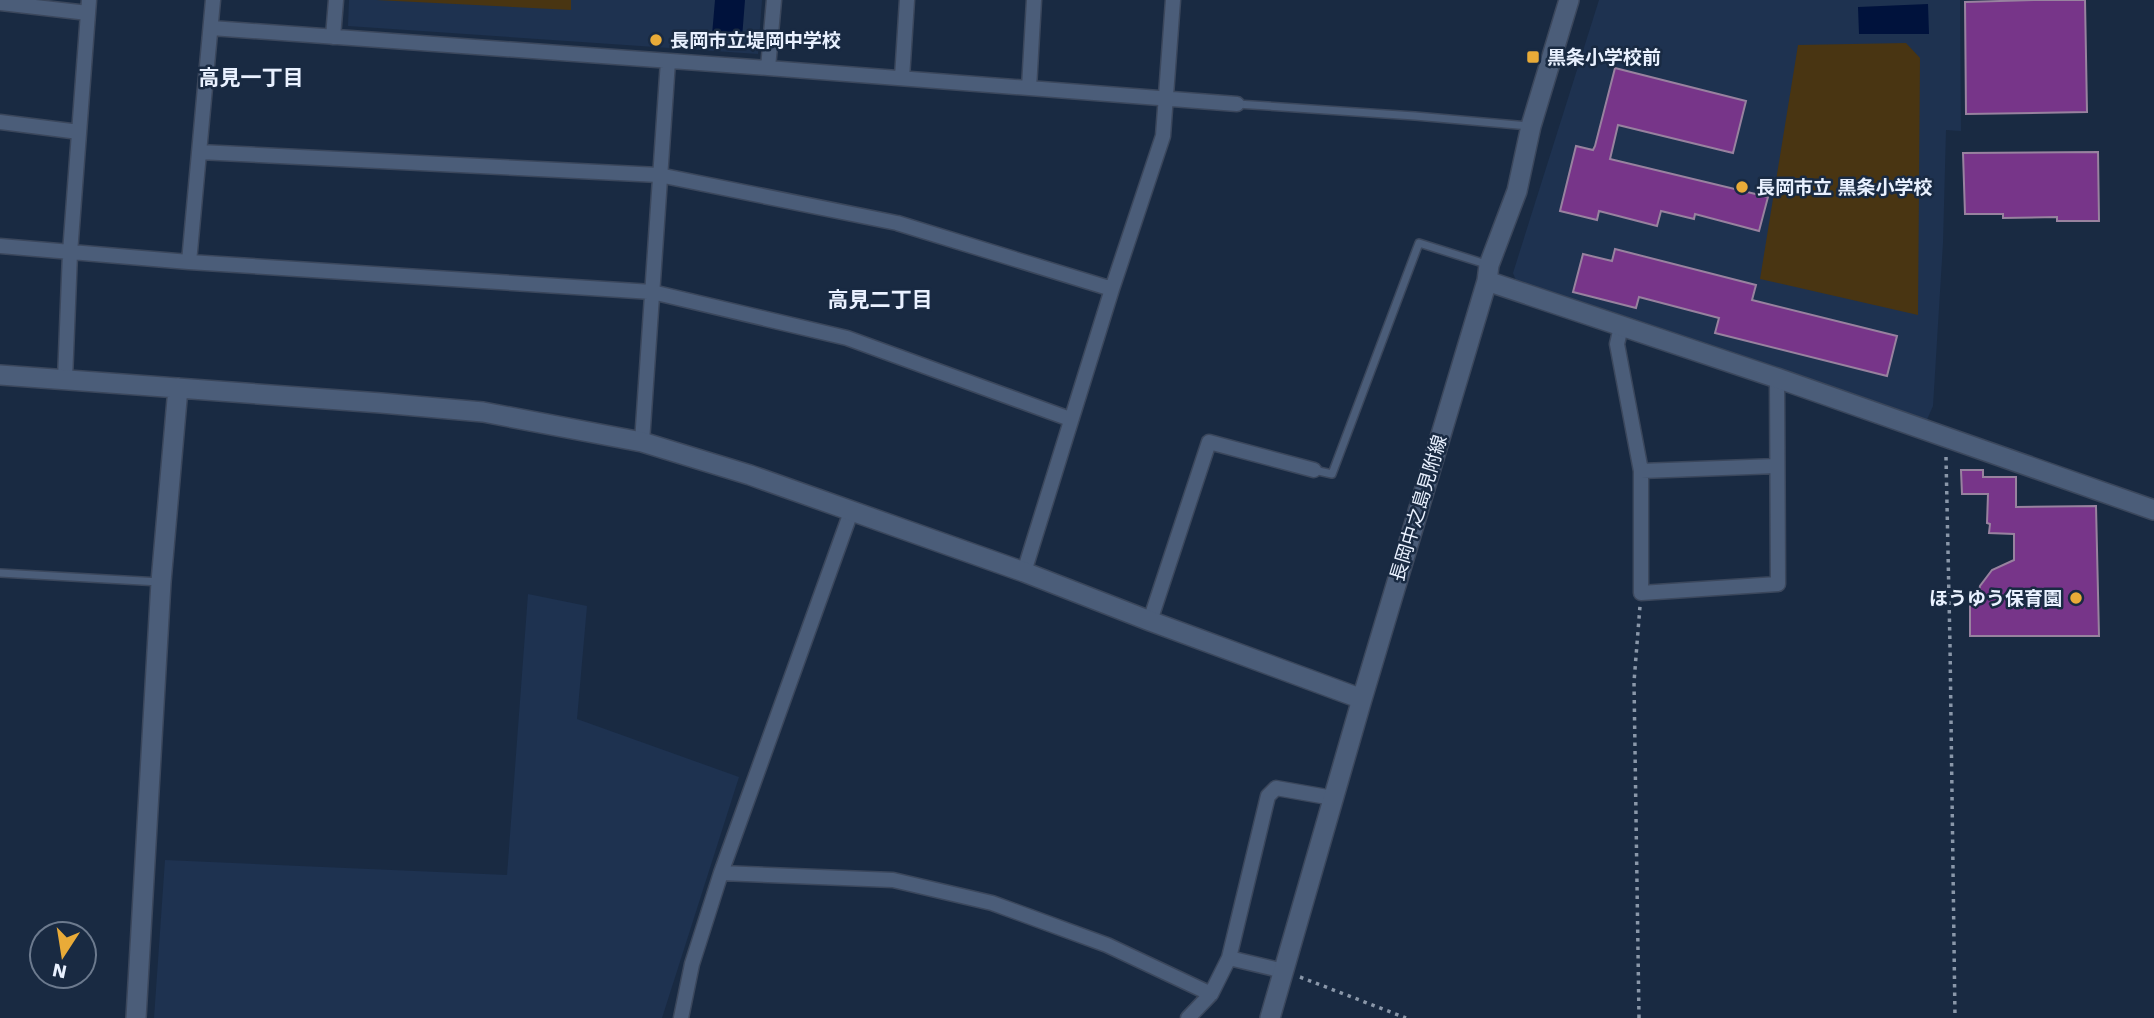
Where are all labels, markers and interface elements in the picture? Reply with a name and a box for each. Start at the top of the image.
place label: 長岡市立堤岡中学校 [670,29,841,52]
marker: 長岡市立堤岡中学校 [648,32,664,48]
place label: 黒条小学校前 [1547,46,1661,69]
marker: 黒条小学校前 [1525,49,1541,65]
district label: 高見一丁目 [199,65,304,90]
place label: 長岡市立 黒条小学校 [1756,176,1932,199]
marker: 長岡市立 黒条小学校 [1734,179,1750,195]
district label: 高見二丁目 [828,287,933,312]
street label: 長岡中之島見附線 [1385,432,1452,584]
place label: ほうゆう保育園 [1929,587,2062,610]
marker: ほうゆう保育園 [2068,590,2084,606]
north arrow [28,920,98,990]
text: N [50,958,69,984]

